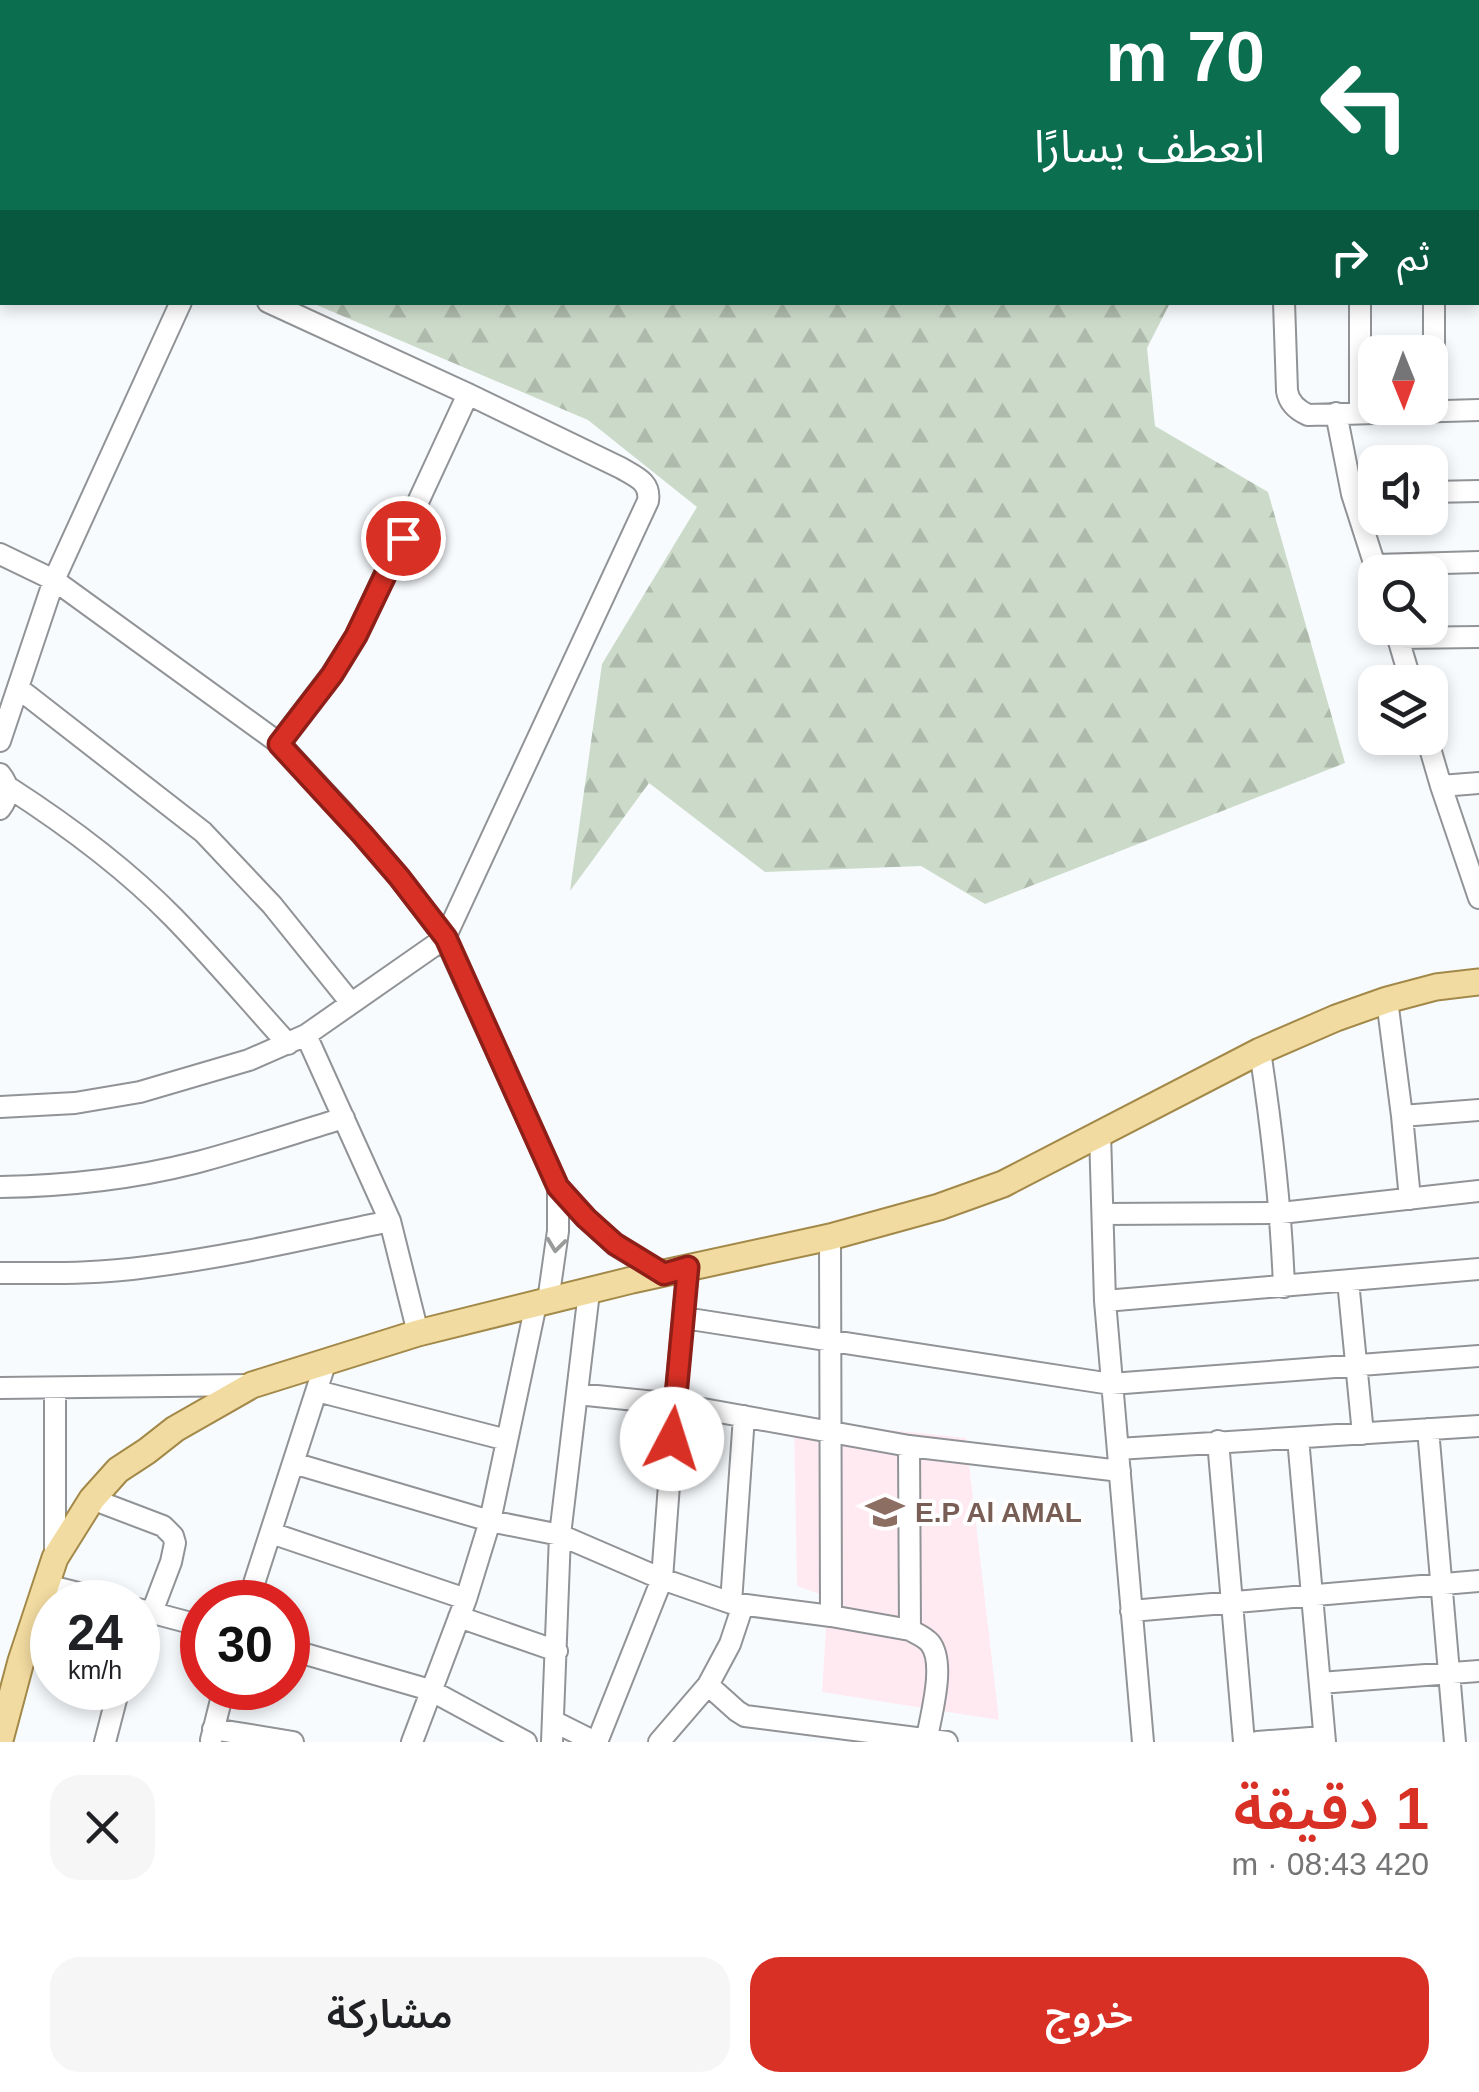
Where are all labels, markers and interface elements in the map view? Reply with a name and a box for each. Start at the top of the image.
text: 70 m [1105,18,1265,96]
icon: left [1300,40,1430,170]
text: انعطف يسارًا [1034,121,1265,172]
icon: right [1322,230,1377,285]
text: ثم [1397,236,1430,278]
north arrow [1358,335,1448,425]
map controls [1358,335,1448,755]
button: sound [1358,445,1448,535]
pin [361,496,446,581]
icon: arrive [376,511,431,566]
button: search [1358,555,1448,645]
button: layers [1358,665,1448,755]
one-way arrow [546,1236,567,1253]
position arrow [620,1387,724,1491]
school or university icon: E.P Al AMAL [864,1491,906,1533]
place label: E.P Al AMAL [915,1497,1082,1528]
speed limit sign: 30 [180,1580,310,1710]
text: 24 [67,1605,123,1661]
text: km/h [68,1656,122,1684]
button: close [50,1775,155,1880]
text: 1 دقيقة [1233,1775,1429,1842]
text: 420 m · 08:43 [1232,1846,1429,1882]
button: مشاركة [50,1957,730,2072]
button: خروج [750,1957,1429,2072]

